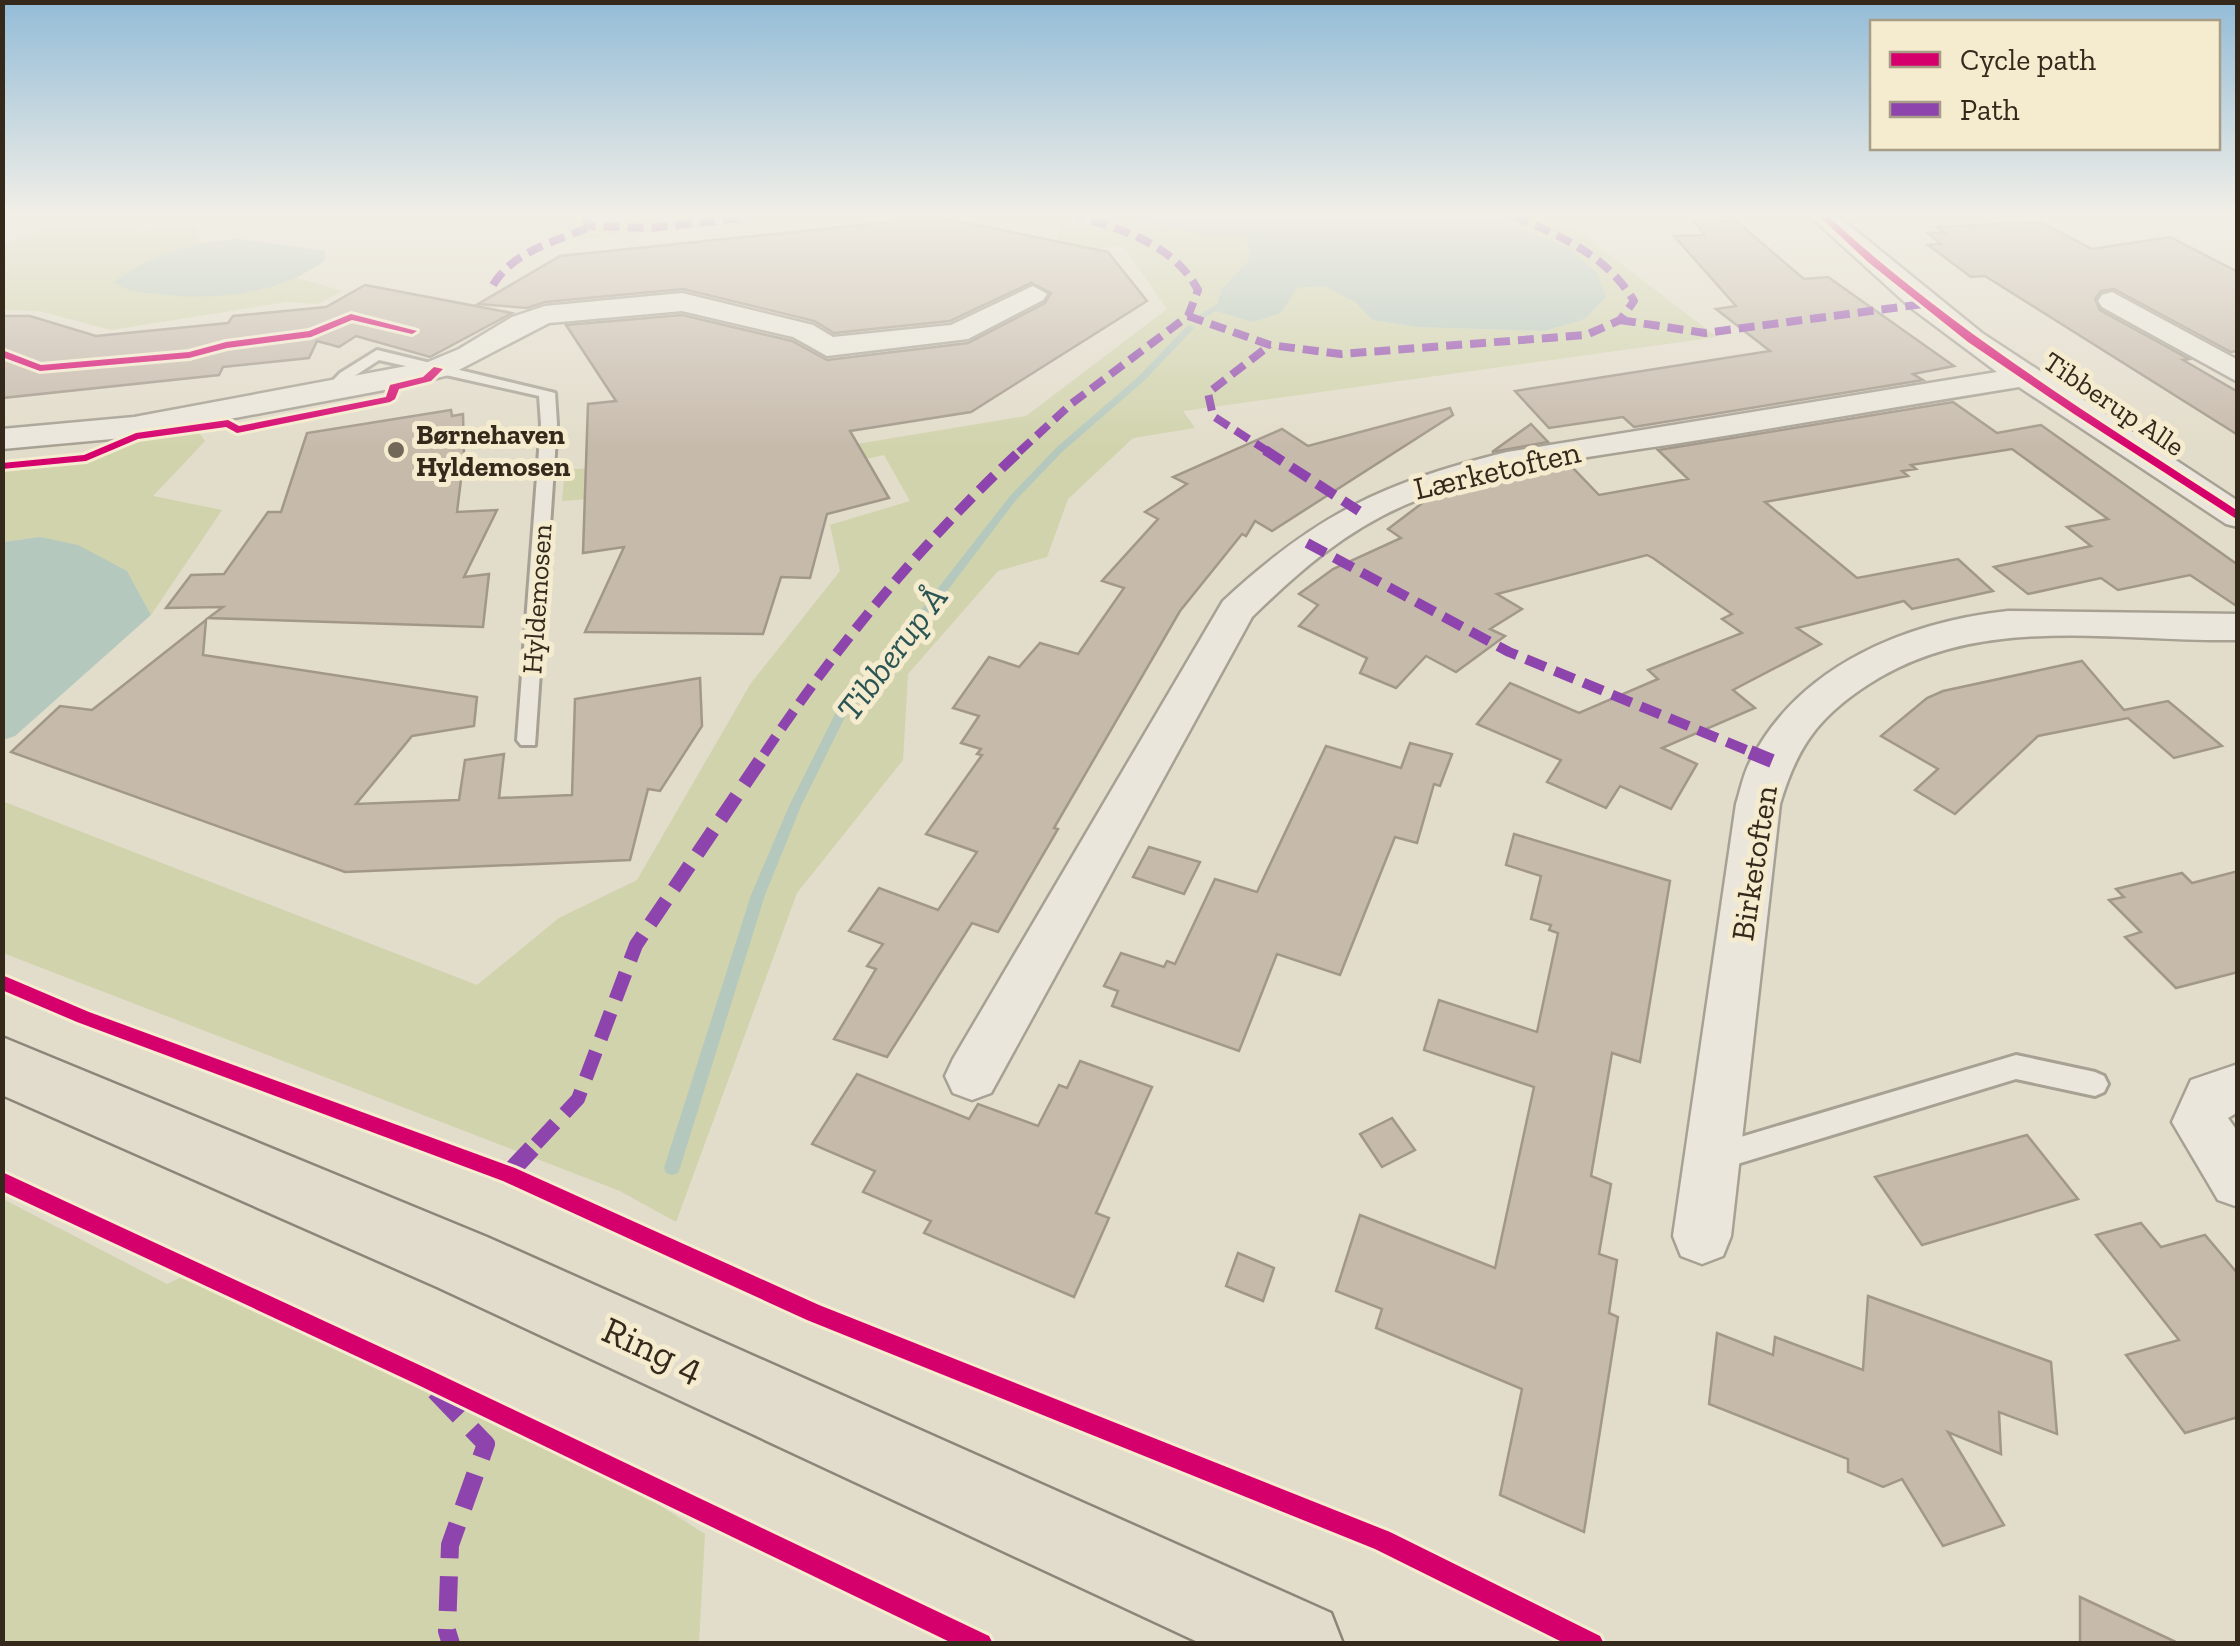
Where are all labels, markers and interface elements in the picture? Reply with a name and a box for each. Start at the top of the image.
legend [1870,20,2220,150]
text: Cycle path [1960,42,2096,78]
text: Path [1960,92,2020,128]
street label: Tibberup Alle [2037,345,2191,463]
place label: Børnehaven Hyldemosen [416,418,571,483]
street label: Lærketoften [1410,432,1585,508]
marker: Børnehaven Hyldemosen [385,439,407,461]
street label: Hyldemosen [515,523,559,675]
water label: Tibberup Å [828,577,956,729]
street label: Birketoften [1723,782,1785,943]
street label: Ring 4 [595,1306,711,1392]

